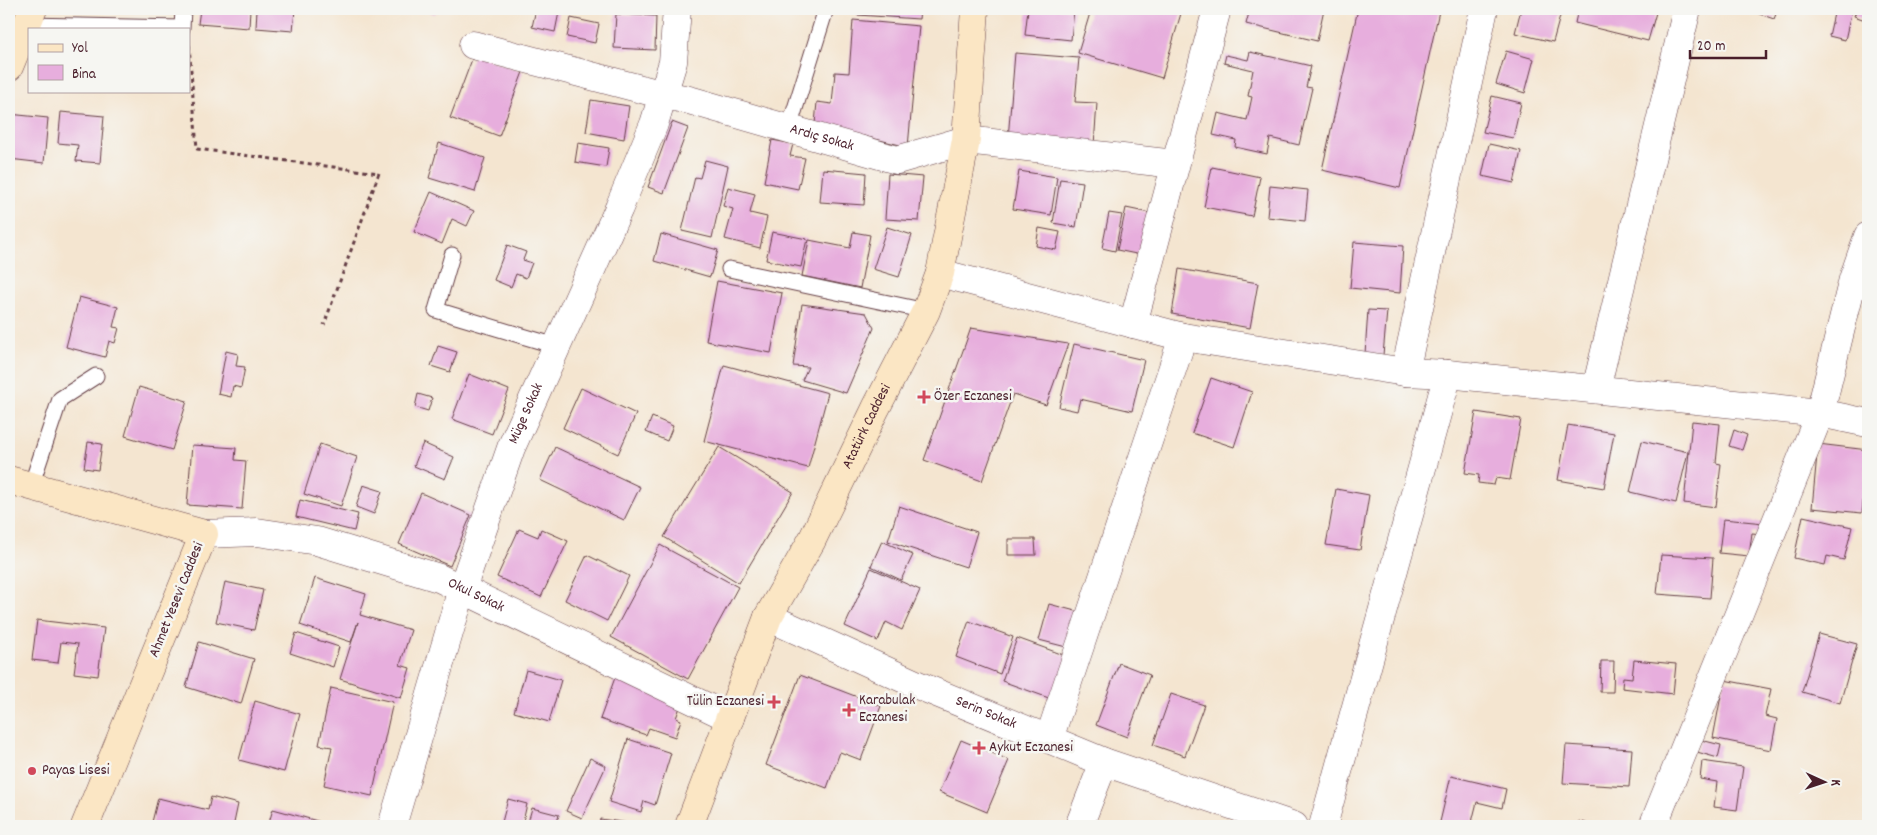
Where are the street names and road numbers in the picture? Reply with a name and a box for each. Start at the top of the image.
street label: Ardıç Sokak [787,119,856,158]
street label: Müge Sokak [503,380,550,448]
street label: Atatürk Caddesi [837,380,897,473]
street label: Ahmet Yesevi Caddesi [144,539,210,661]
street label: Okul Sokak [444,573,508,619]
street label: Serin Sokak [952,691,1020,736]

